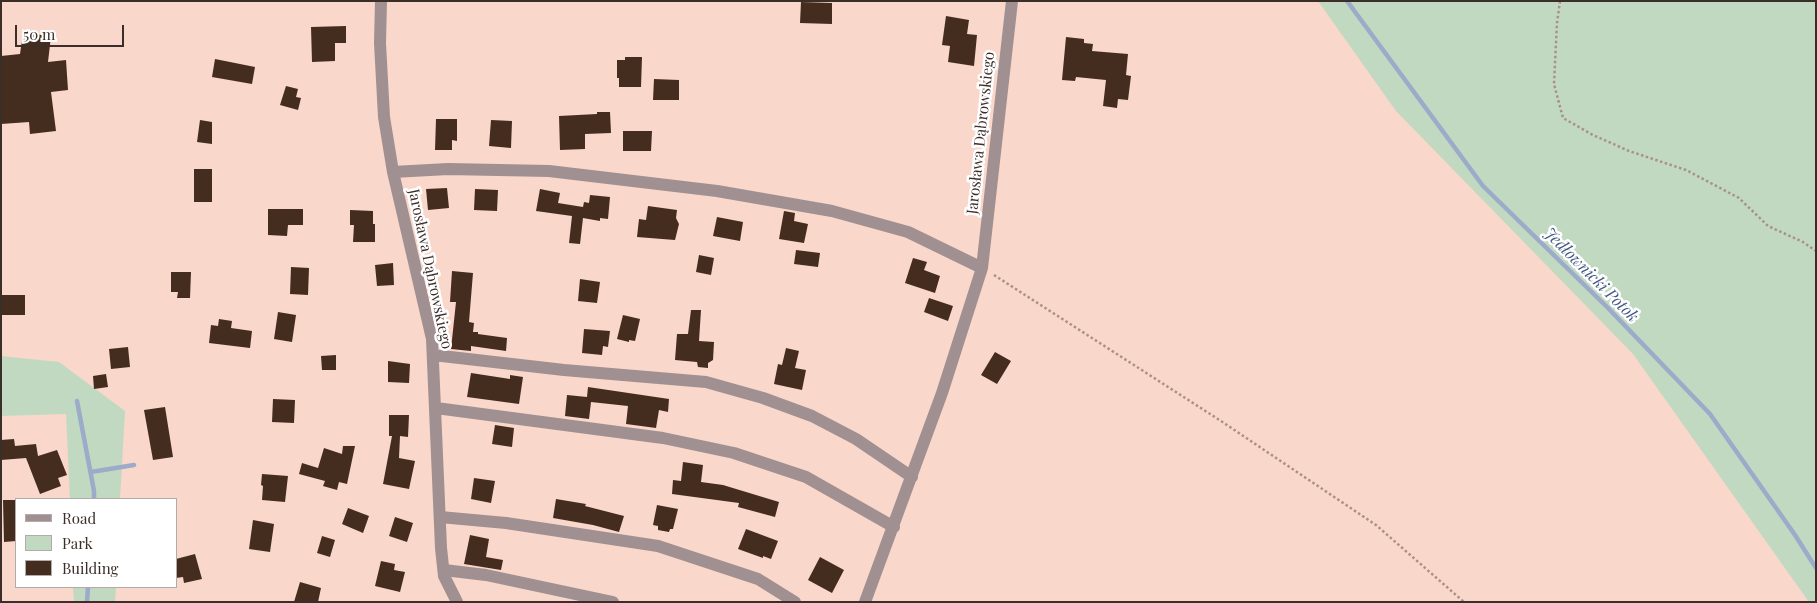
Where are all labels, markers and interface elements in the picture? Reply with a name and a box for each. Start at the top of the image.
scale bar [18,15,126,47]
text: 50 m [23,24,55,44]
street label: Jarosława Dąbrowskiego [964,51,998,215]
street label: Jarosława Dąbrowskiego [404,187,456,351]
water label: Jedłownicki Potok [1540,224,1642,326]
legend [15,498,178,588]
text: Road [62,508,96,528]
text: Park [62,533,93,553]
text: Building [62,558,118,578]

